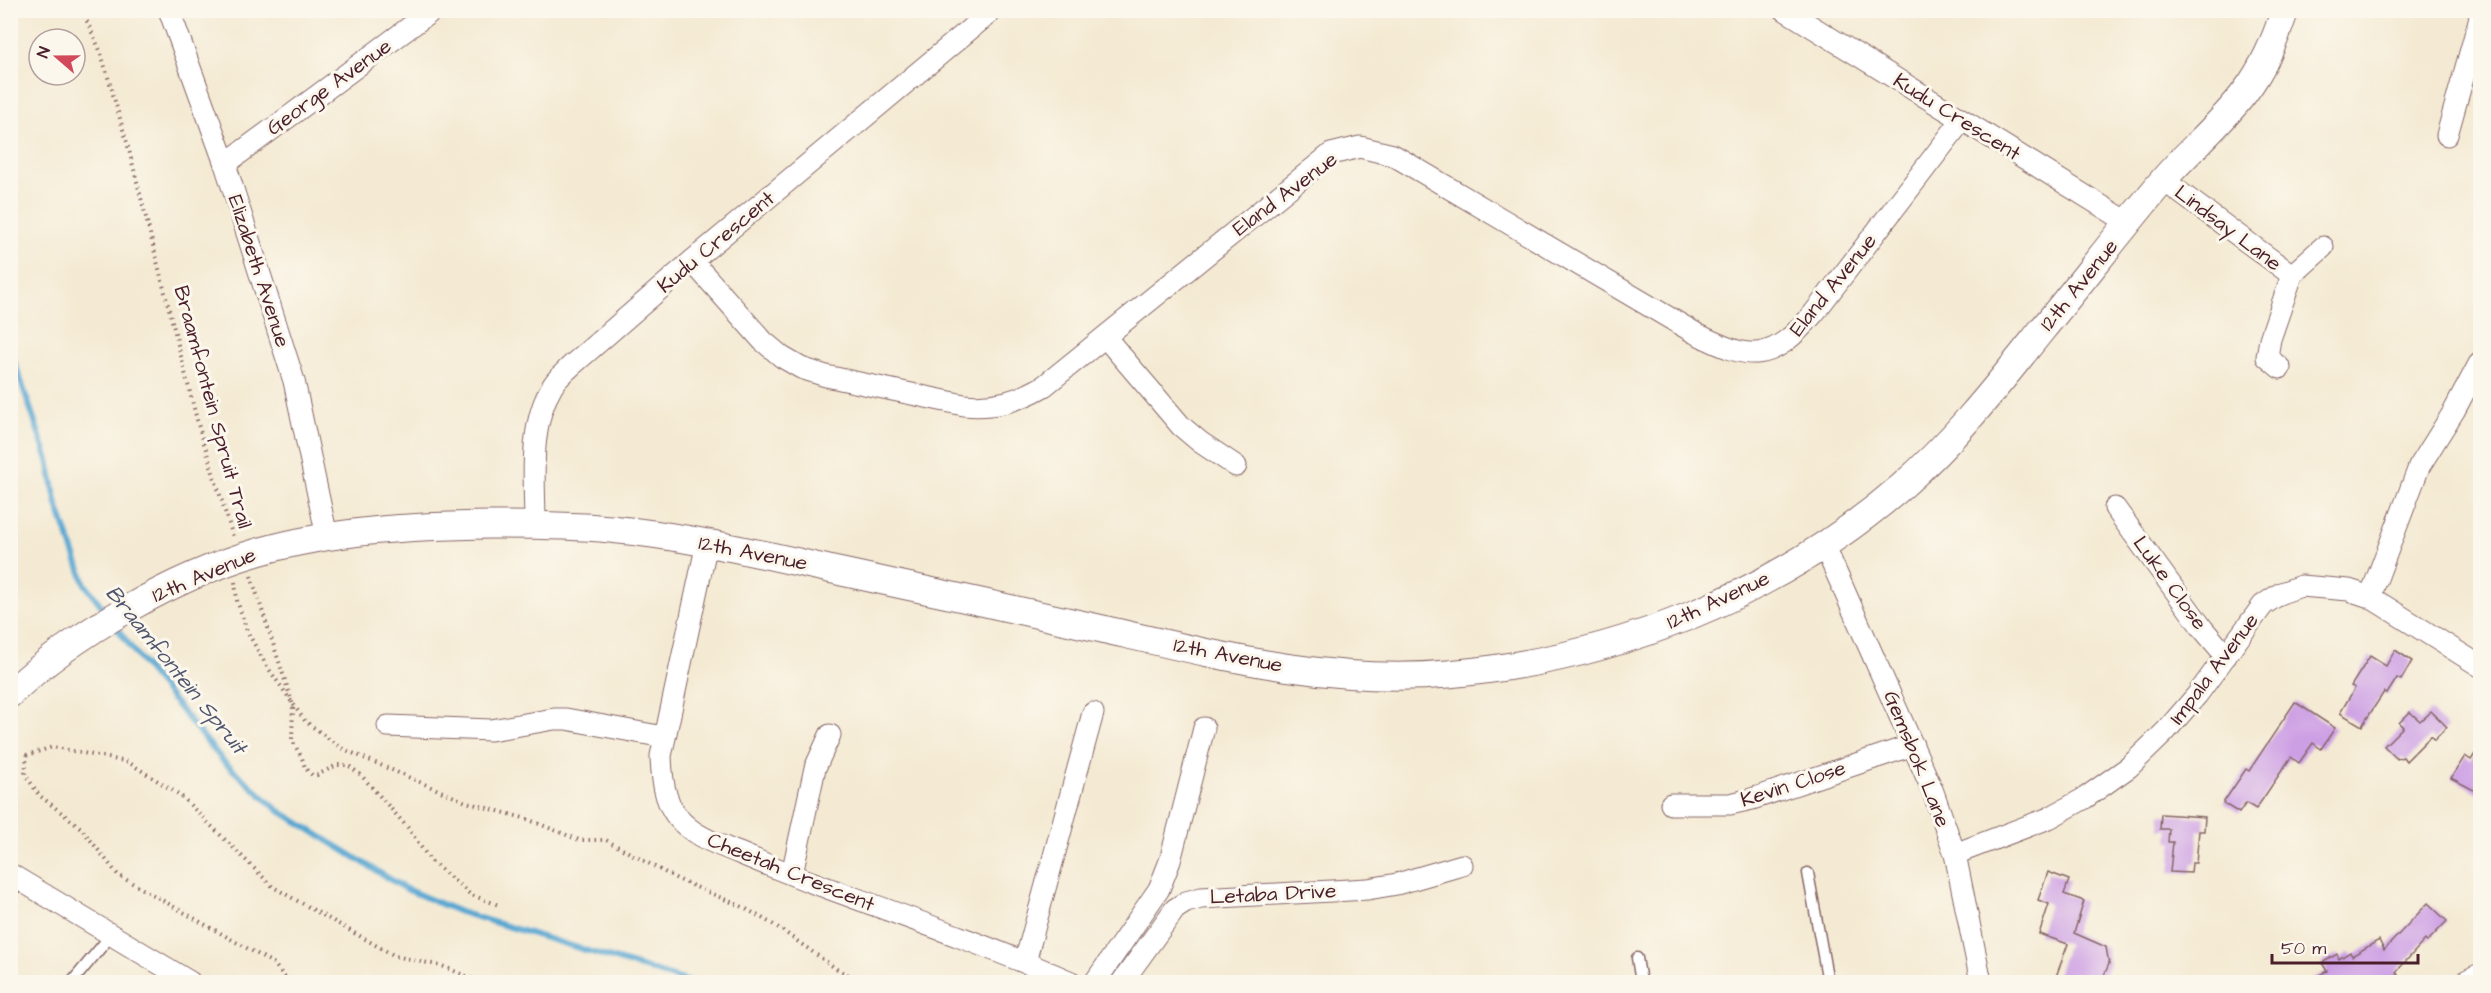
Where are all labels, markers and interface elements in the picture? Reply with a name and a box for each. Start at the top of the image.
north arrow [27,27,87,87]
street label: George Avenue [261,32,399,144]
text: N [32,44,56,61]
street label: Kudu Crescent [1888,66,2027,168]
street label: Eland Avenue [1227,145,1343,243]
street label: Lindsay Lane [2167,178,2288,279]
street label: Kudu Crescent [651,184,781,300]
street label: Elizabeth Avenue [221,191,297,351]
street label: Eland Avenue [1783,228,1883,342]
street label: 12th Avenue [2033,233,2125,337]
street label: Braamfontein Spruit Trail [166,282,259,532]
street label: 12th Avenue [696,528,810,578]
street label: Luke Close [2126,530,2214,636]
street label: 12th Avenue [148,540,260,610]
street label: 12th Avenue [1662,564,1774,636]
water label: Braamfontein Spruit [98,579,255,763]
street label: Impala Avenue [2163,607,2266,731]
street label: 12th Avenue [1171,630,1285,680]
street label: Gemsbok Lane [1876,686,1958,832]
street label: Kevin Close [1737,753,1849,815]
street label: Cheetah Crescent [703,825,879,919]
street label: Letaba Drive [1209,876,1337,912]
scale bar [2272,927,2418,965]
text: 50 m [2281,936,2326,961]

